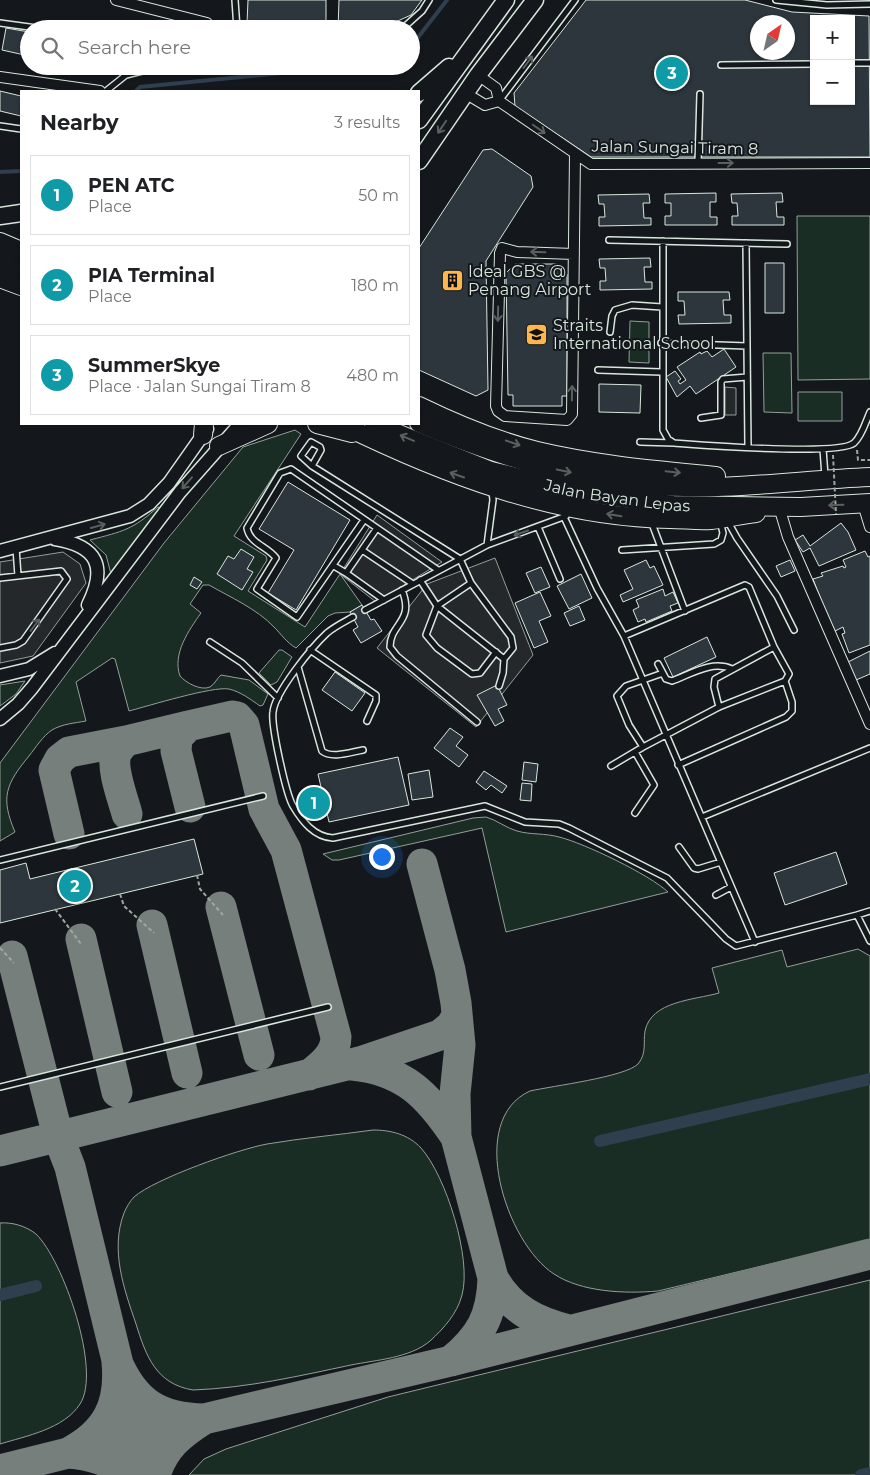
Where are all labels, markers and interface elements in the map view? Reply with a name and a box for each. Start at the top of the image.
north arrow [750,15,795,60]
map controls [810,15,855,105]
button: + [810,15,855,60]
search box [20,20,420,75]
icon: search [38,34,66,62]
text: Search here [78,36,191,59]
pin: 3 [656,54,688,92]
one-way arrow [523,55,533,69]
button: − [810,60,855,105]
text: Nearby [40,110,119,135]
text: 3 results [334,113,400,132]
one-way arrow [437,120,447,134]
one-way arrow [532,124,546,134]
street label: Jalan Sungai Tiram 8 [591,137,758,158]
one-way arrow [718,158,734,168]
text: PEN ATC [88,174,174,197]
text: 1 [54,186,60,205]
text: 50 m [358,186,399,205]
text: Place [88,197,132,216]
one-way arrow [530,248,546,257]
place label: Ideal GBS @ Penang Airport [468,262,592,299]
text: PIA Terminal [88,264,215,287]
building icon: Ideal GBS @ Penang Airport [440,268,464,292]
text: 2 [52,276,62,295]
text: 180 m [351,276,399,295]
text: Place [88,287,132,306]
one-way arrow [493,305,503,321]
place label: Straits International School [553,316,715,353]
school or university icon: Straits International School [525,322,549,346]
text: SummerSkye [88,354,220,377]
text: 3 [52,366,62,385]
text: 480 m [346,366,399,385]
text: Place · Jalan Sungai Tiram 8 [88,377,311,396]
one-way arrow [567,385,577,402]
one-way arrow [400,432,415,442]
one-way arrow [505,438,521,448]
one-way arrow [556,466,572,476]
one-way arrow [664,467,680,476]
one-way arrow [449,470,465,479]
street label: Jalan Bayan Lepas [541,475,691,515]
one-way arrow [182,476,193,489]
one-way arrow [828,501,844,510]
one-way arrow [606,509,622,519]
one-way arrow [90,521,106,530]
one-way arrow [514,529,529,538]
one-way arrow [30,618,40,632]
pin: 1 [298,784,330,822]
your location [369,844,395,870]
pin: 2 [59,867,91,905]

